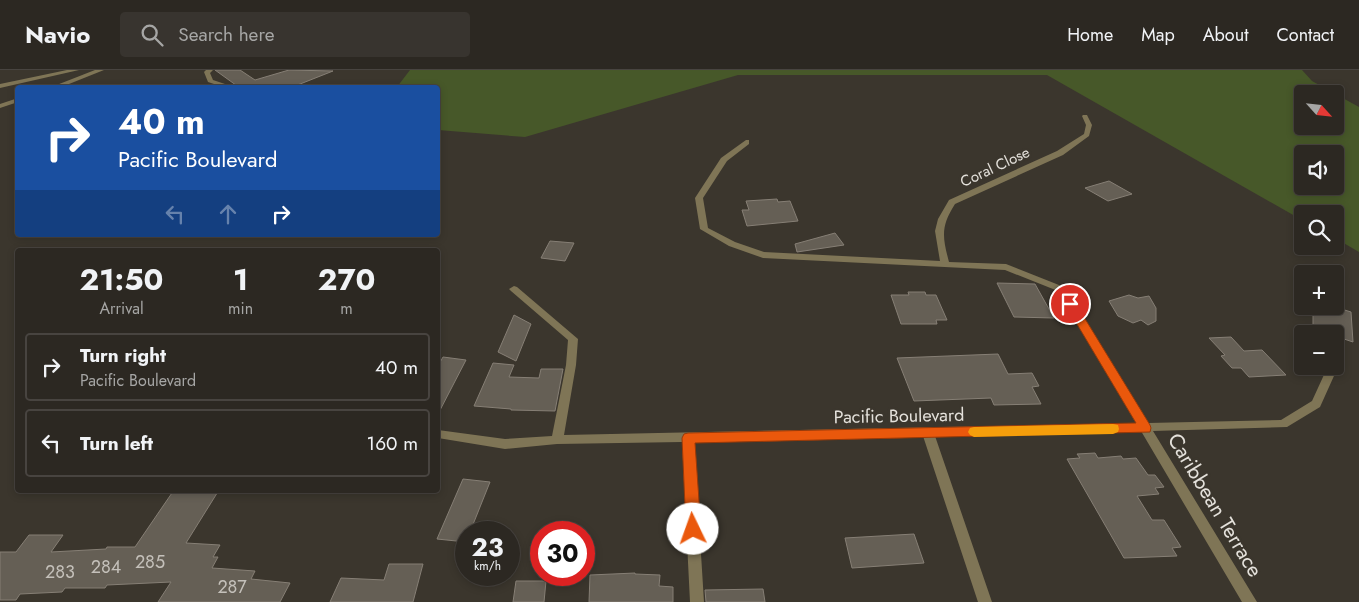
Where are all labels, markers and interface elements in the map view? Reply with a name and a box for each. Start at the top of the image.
search box [120,12,470,57]
text: Navio [25,17,90,52]
icon: search [138,21,166,49]
text: Search here [178,21,274,48]
text: Home [1067,22,1113,48]
text: Map [1141,22,1175,48]
text: About [1203,22,1248,48]
text: Contact [1276,22,1334,48]
north arrow [1294,85,1344,135]
map controls [1294,85,1344,375]
text: 40 m [118,97,205,147]
icon: right [35,105,100,170]
street label: Coral Close [957,141,1034,193]
text: Pacific Boulevard [118,143,278,175]
button: sound [1294,145,1344,195]
icon: left [161,200,189,228]
icon: ahead [214,200,242,228]
icon: right [267,200,295,228]
button: search [1294,205,1344,255]
text: 21:50 [80,258,163,301]
text: 1 [233,258,248,301]
text: 270 [318,258,375,301]
button: + [1294,265,1344,315]
pin [1049,283,1091,325]
icon: arrive [1056,290,1084,318]
text: Arrival [99,297,144,320]
text: min [228,297,253,320]
text: m [340,297,353,320]
button: − [1294,325,1344,375]
text: Turn right [80,342,166,369]
icon: right [37,353,65,381]
text: 40 m [375,354,418,381]
text: Pacific Boulevard [80,369,196,392]
street label: Pacific Boulevard [833,402,965,430]
street label: Caribbean Terrace [1160,427,1270,583]
icon: left [37,429,65,457]
text: Turn left [80,430,153,457]
text: 160 m [367,430,418,457]
position arrow [666,502,718,554]
speed limit sign: 30 [530,521,595,586]
text: 23 [472,529,503,565]
house number: 285 [135,549,165,575]
house number: 284 [91,554,121,580]
text: km/h [474,557,501,575]
house number: 283 [45,559,75,585]
house number: 287 [217,574,247,600]

